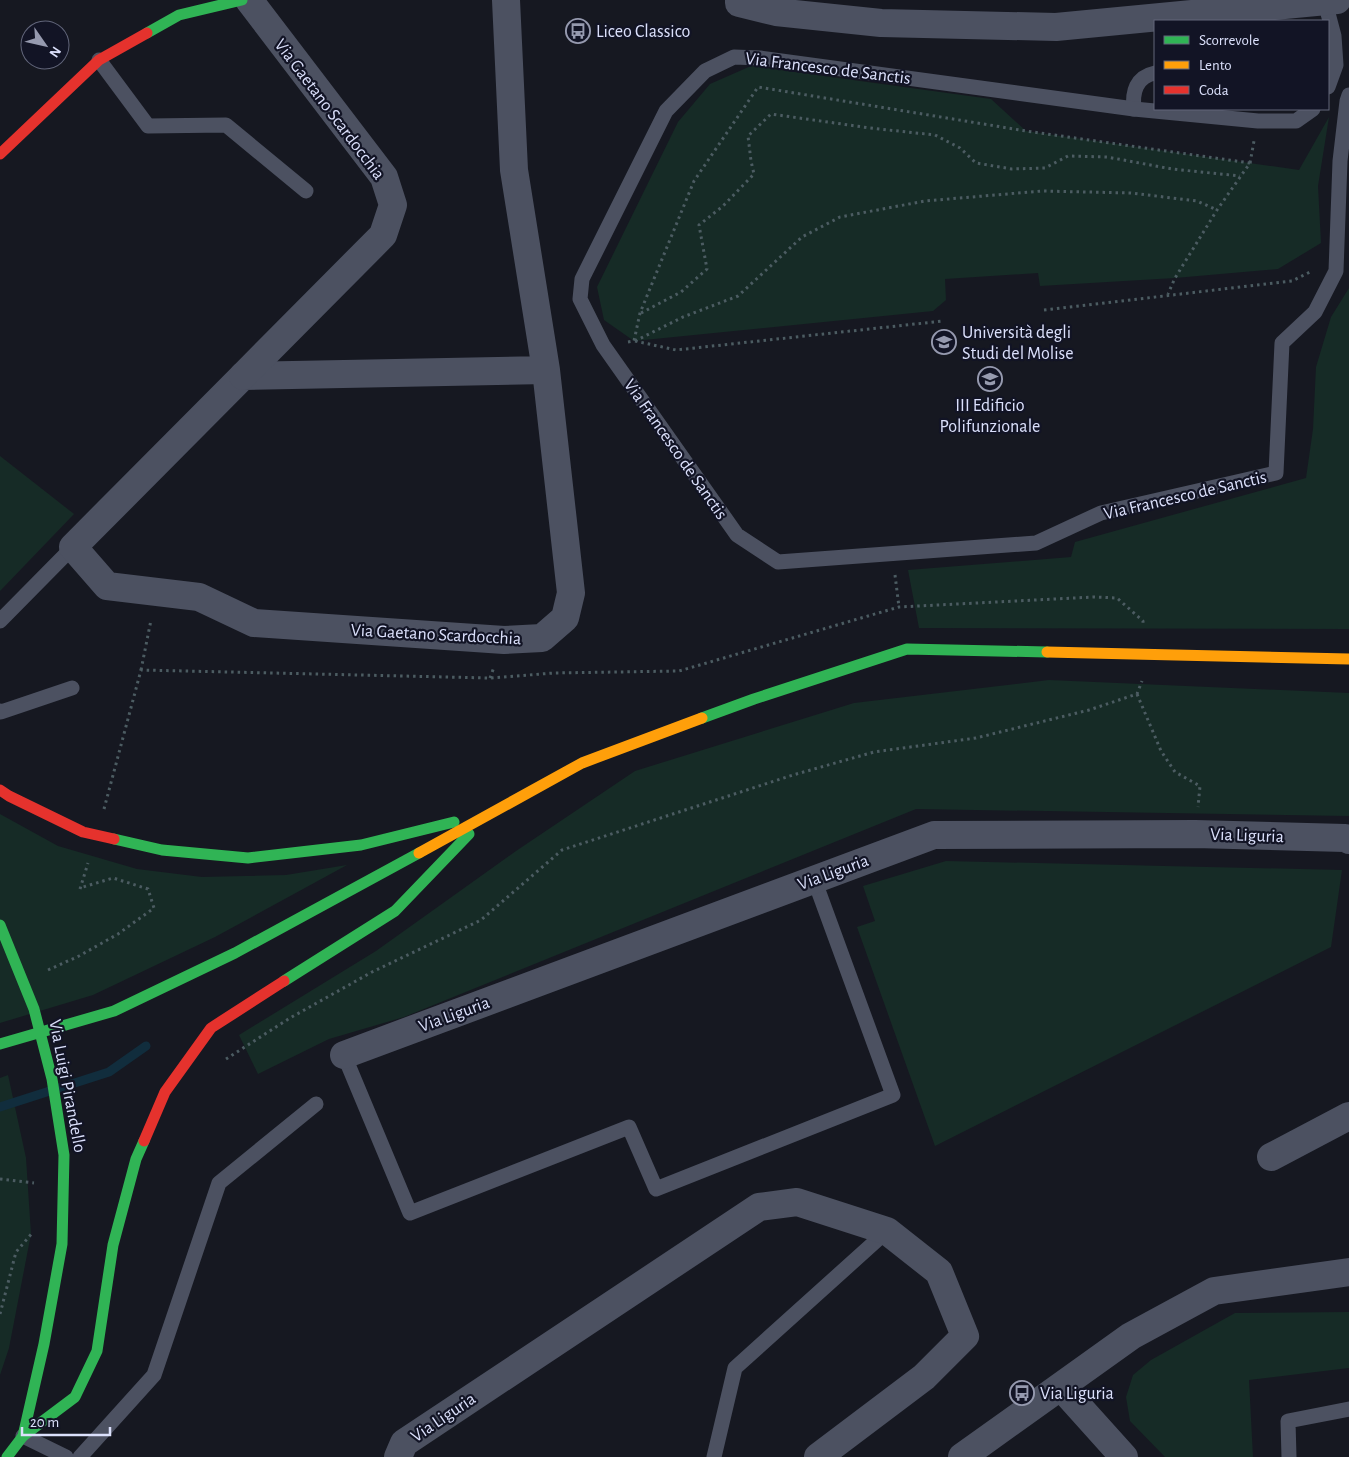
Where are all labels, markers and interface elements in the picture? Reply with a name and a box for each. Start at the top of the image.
bus stop icon: Liceo Classico [565,18,591,44]
north arrow [20,20,70,70]
legend [1154,20,1329,110]
place label: Liceo Classico [596,23,691,41]
text: Scorrevole [1199,33,1260,48]
street label: Via Gaetano Scardocchia [271,36,388,183]
text: N [46,44,63,60]
street label: Via Francesco de Sanctis [744,50,912,88]
text: Lento [1199,58,1232,73]
text: Coda [1199,83,1229,98]
place label: Università degli Studi del Molise [962,324,1074,363]
school or university icon: Università degli Studi del Molise [931,329,957,355]
school or university icon: III Edificio Polifunzionale [977,366,1003,392]
street label: Via Francesco de Sanctis [620,376,730,523]
place label: III Edificio Polifunzionale [940,397,1040,436]
street label: Via Francesco de Sanctis [1102,468,1268,523]
street label: Via Gaetano Scardocchia [350,622,522,648]
street label: Via Liguria [1210,826,1284,846]
street label: Via Liguria [796,852,871,894]
street label: Via Liguria [417,994,492,1036]
street label: Via Luigi Pirandello [45,1018,89,1154]
bus stop icon: Via Liguria [1009,1380,1035,1406]
place label: Via Liguria [1040,1385,1114,1403]
street label: Via Liguria [408,1390,479,1446]
scale bar [22,1404,110,1436]
text: 20 m [30,1415,59,1430]

